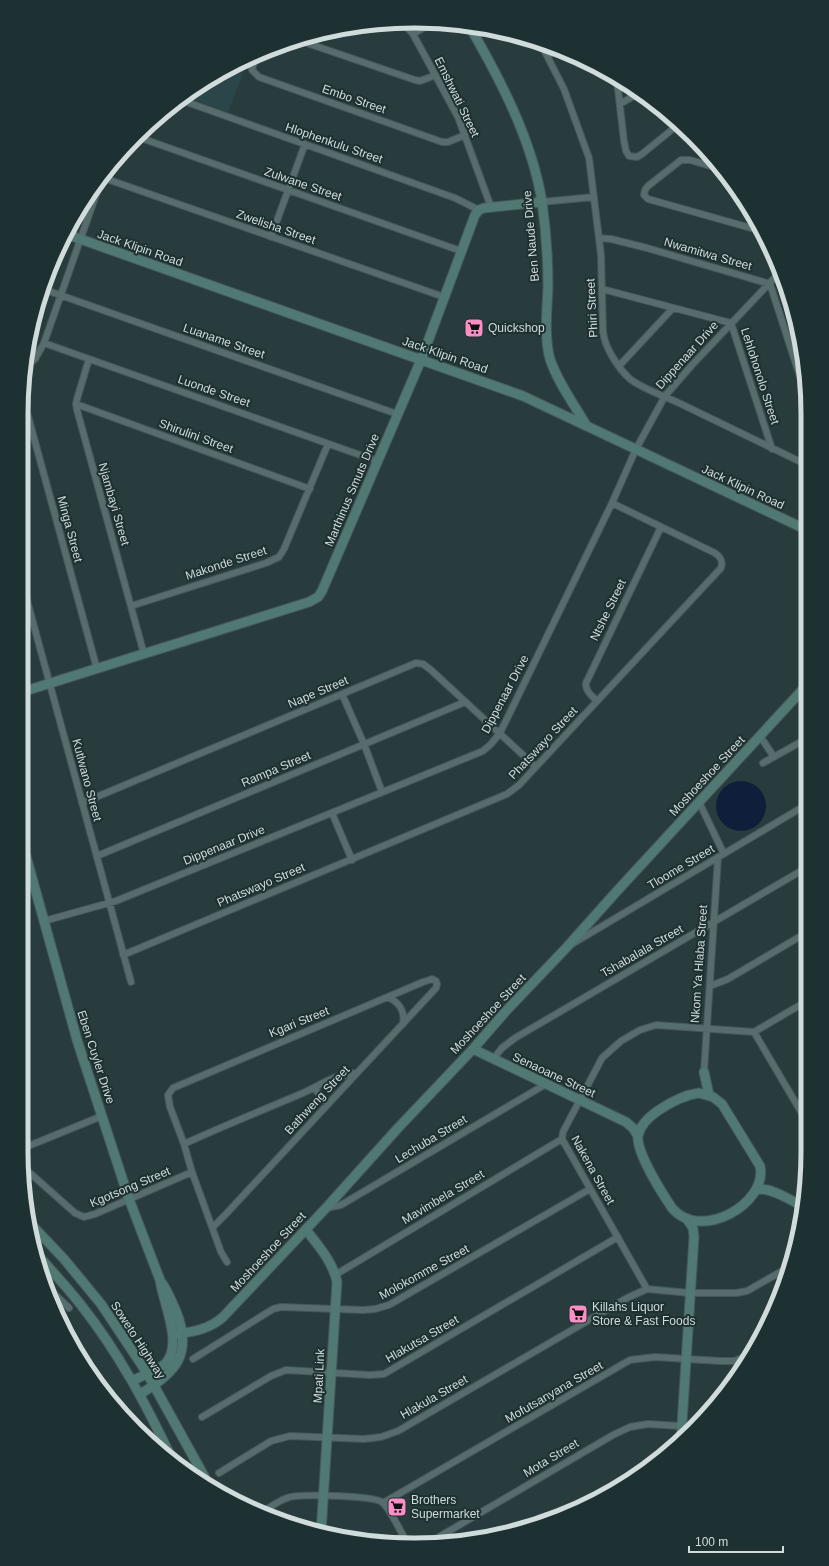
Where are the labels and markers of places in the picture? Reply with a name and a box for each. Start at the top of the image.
supermarket icon: Quickshop [463,317,485,339]
place label: Quickshop [488,321,545,335]
place label: Killahs Liquor Store & Fast Foods [592,1300,695,1328]
supermarket icon: Killahs Liquor Store & Fast Foods [567,1303,589,1325]
place label: Brothers Supermarket [411,1493,480,1521]
supermarket icon: Brothers Supermarket [386,1496,408,1518]

